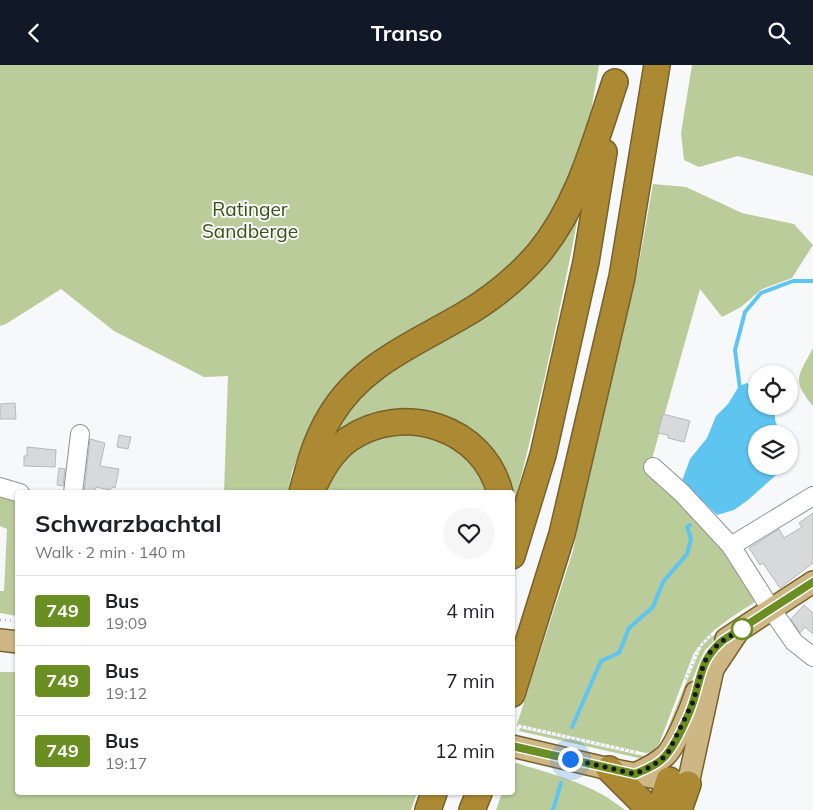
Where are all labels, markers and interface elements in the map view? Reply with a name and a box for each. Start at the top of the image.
icon: back [20,19,48,47]
text: Transo [371,19,442,47]
icon: search [765,19,793,47]
park label: Ratinger Sandberge [202,197,298,243]
map controls [748,365,798,475]
button: locate [748,365,798,415]
button: layers [748,425,798,475]
button: heart [443,507,495,559]
text: Schwarzbachtal [35,508,222,538]
text: Walk · 2 min · 140 m [35,542,186,562]
text: Bus [105,589,139,613]
text: 749 [46,599,79,622]
text: 4 min [446,599,495,623]
text: 19:09 [105,613,147,633]
unlabelled marker [731,618,753,640]
text: Bus [105,659,139,683]
text: 749 [46,669,79,692]
text: 7 min [446,669,495,693]
text: 19:12 [105,683,147,703]
text: Bus [105,729,139,753]
text: 749 [46,739,79,762]
text: 12 min [435,739,495,763]
your location [558,747,583,772]
text: 19:17 [105,753,147,773]

